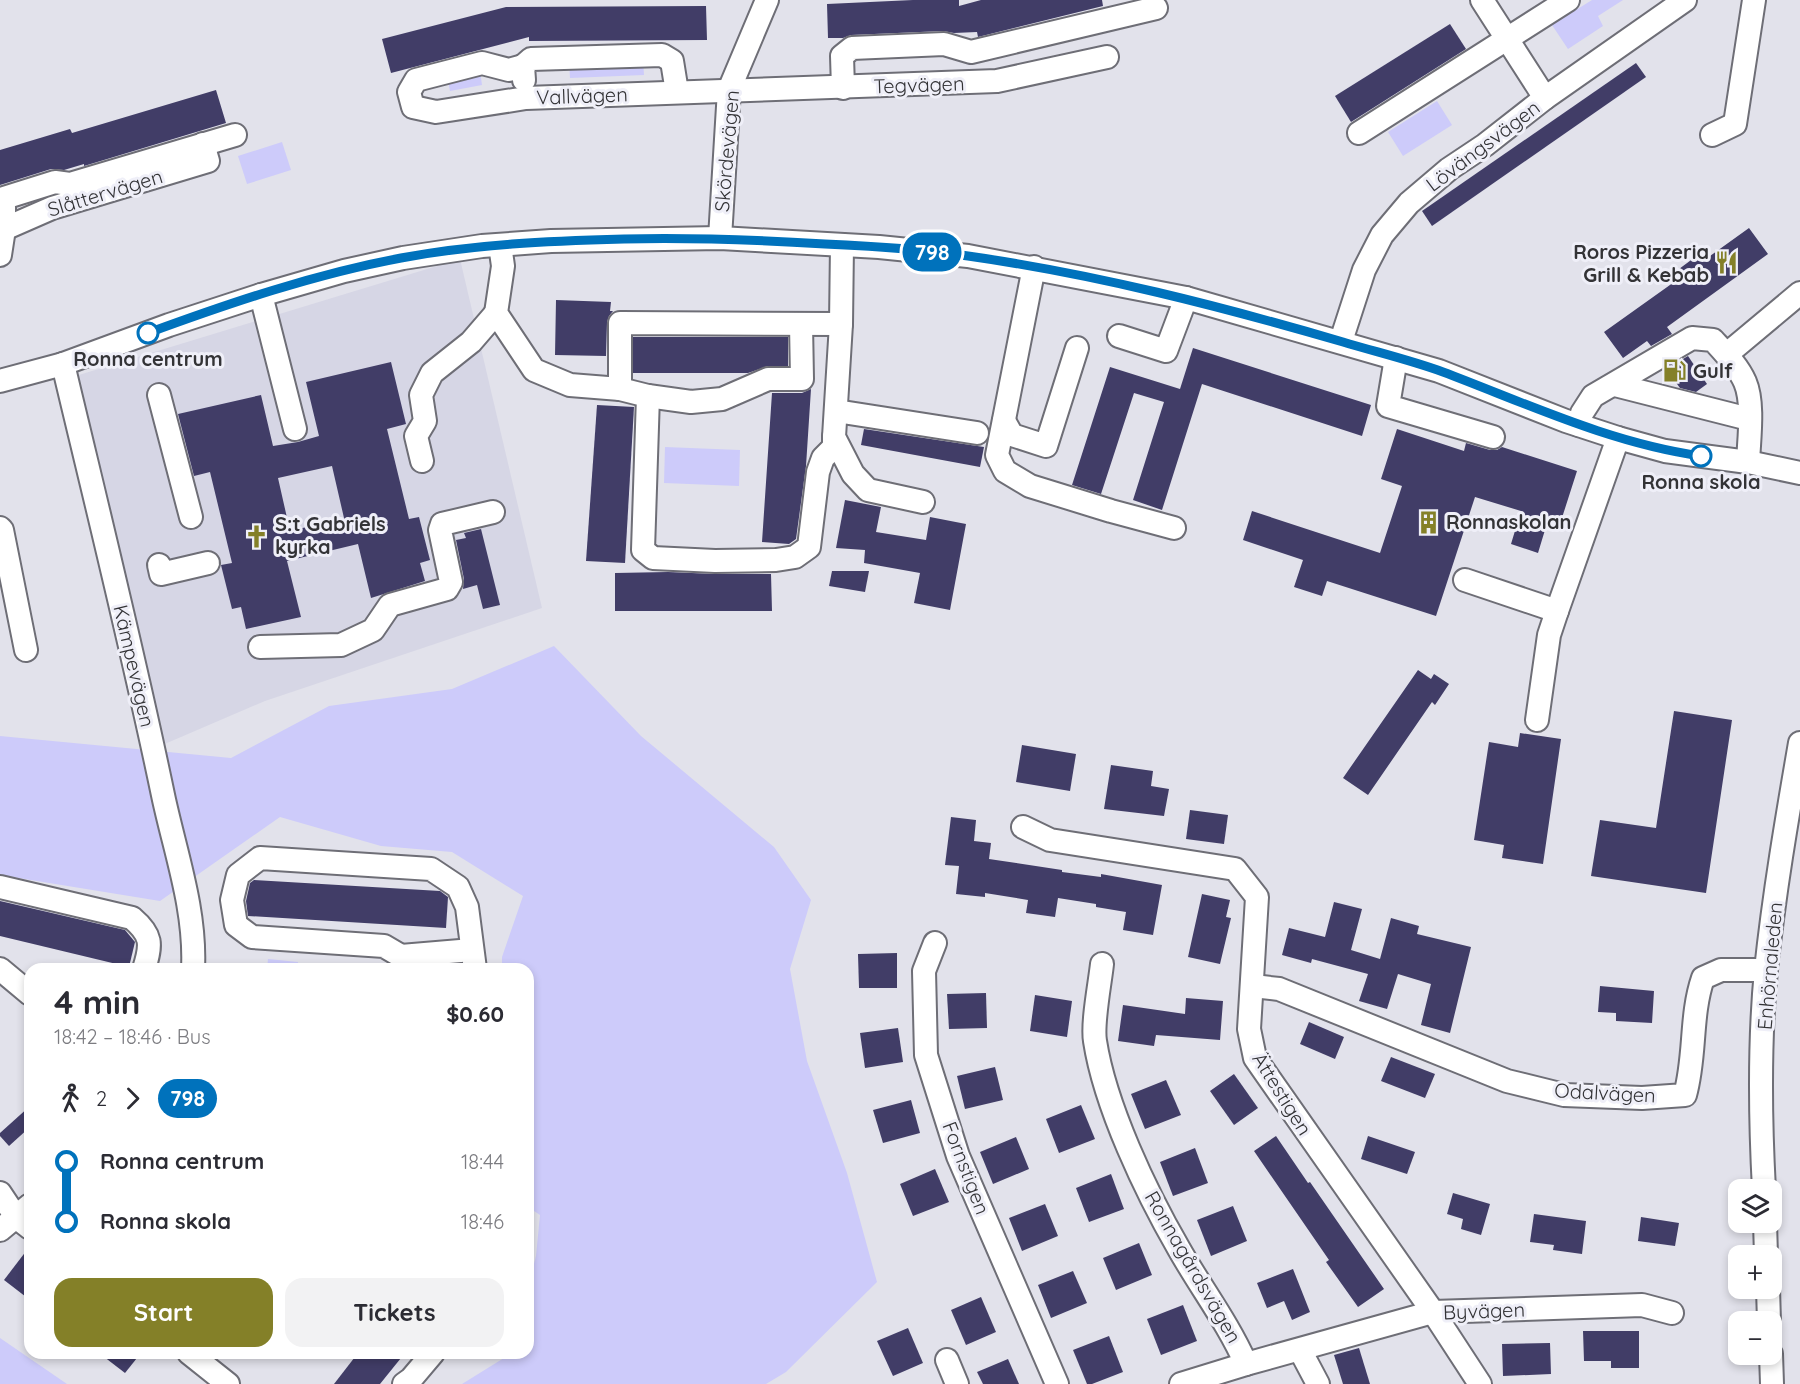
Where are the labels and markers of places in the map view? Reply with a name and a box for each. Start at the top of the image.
place label: Roros Pizzeria Grill & Kebab [1573,239,1709,287]
restaurant icon: Roros Pizzeria Grill & Kebab [1714,250,1740,276]
marker: Ronna centrum [137,322,159,344]
place label: Ronna centrum [73,346,223,371]
fuel station icon: Gulf [1662,358,1688,384]
place label: Gulf [1693,358,1733,383]
marker: Ronna skola [1690,445,1712,467]
place label: Ronna skola [1641,469,1761,494]
building icon: Ronnaskolan [1415,509,1441,535]
place label: Ronnaskolan [1446,509,1571,534]
place label: S:t Gabriels kyrka [275,511,386,559]
church icon: S:t Gabriels kyrka [244,523,270,549]

